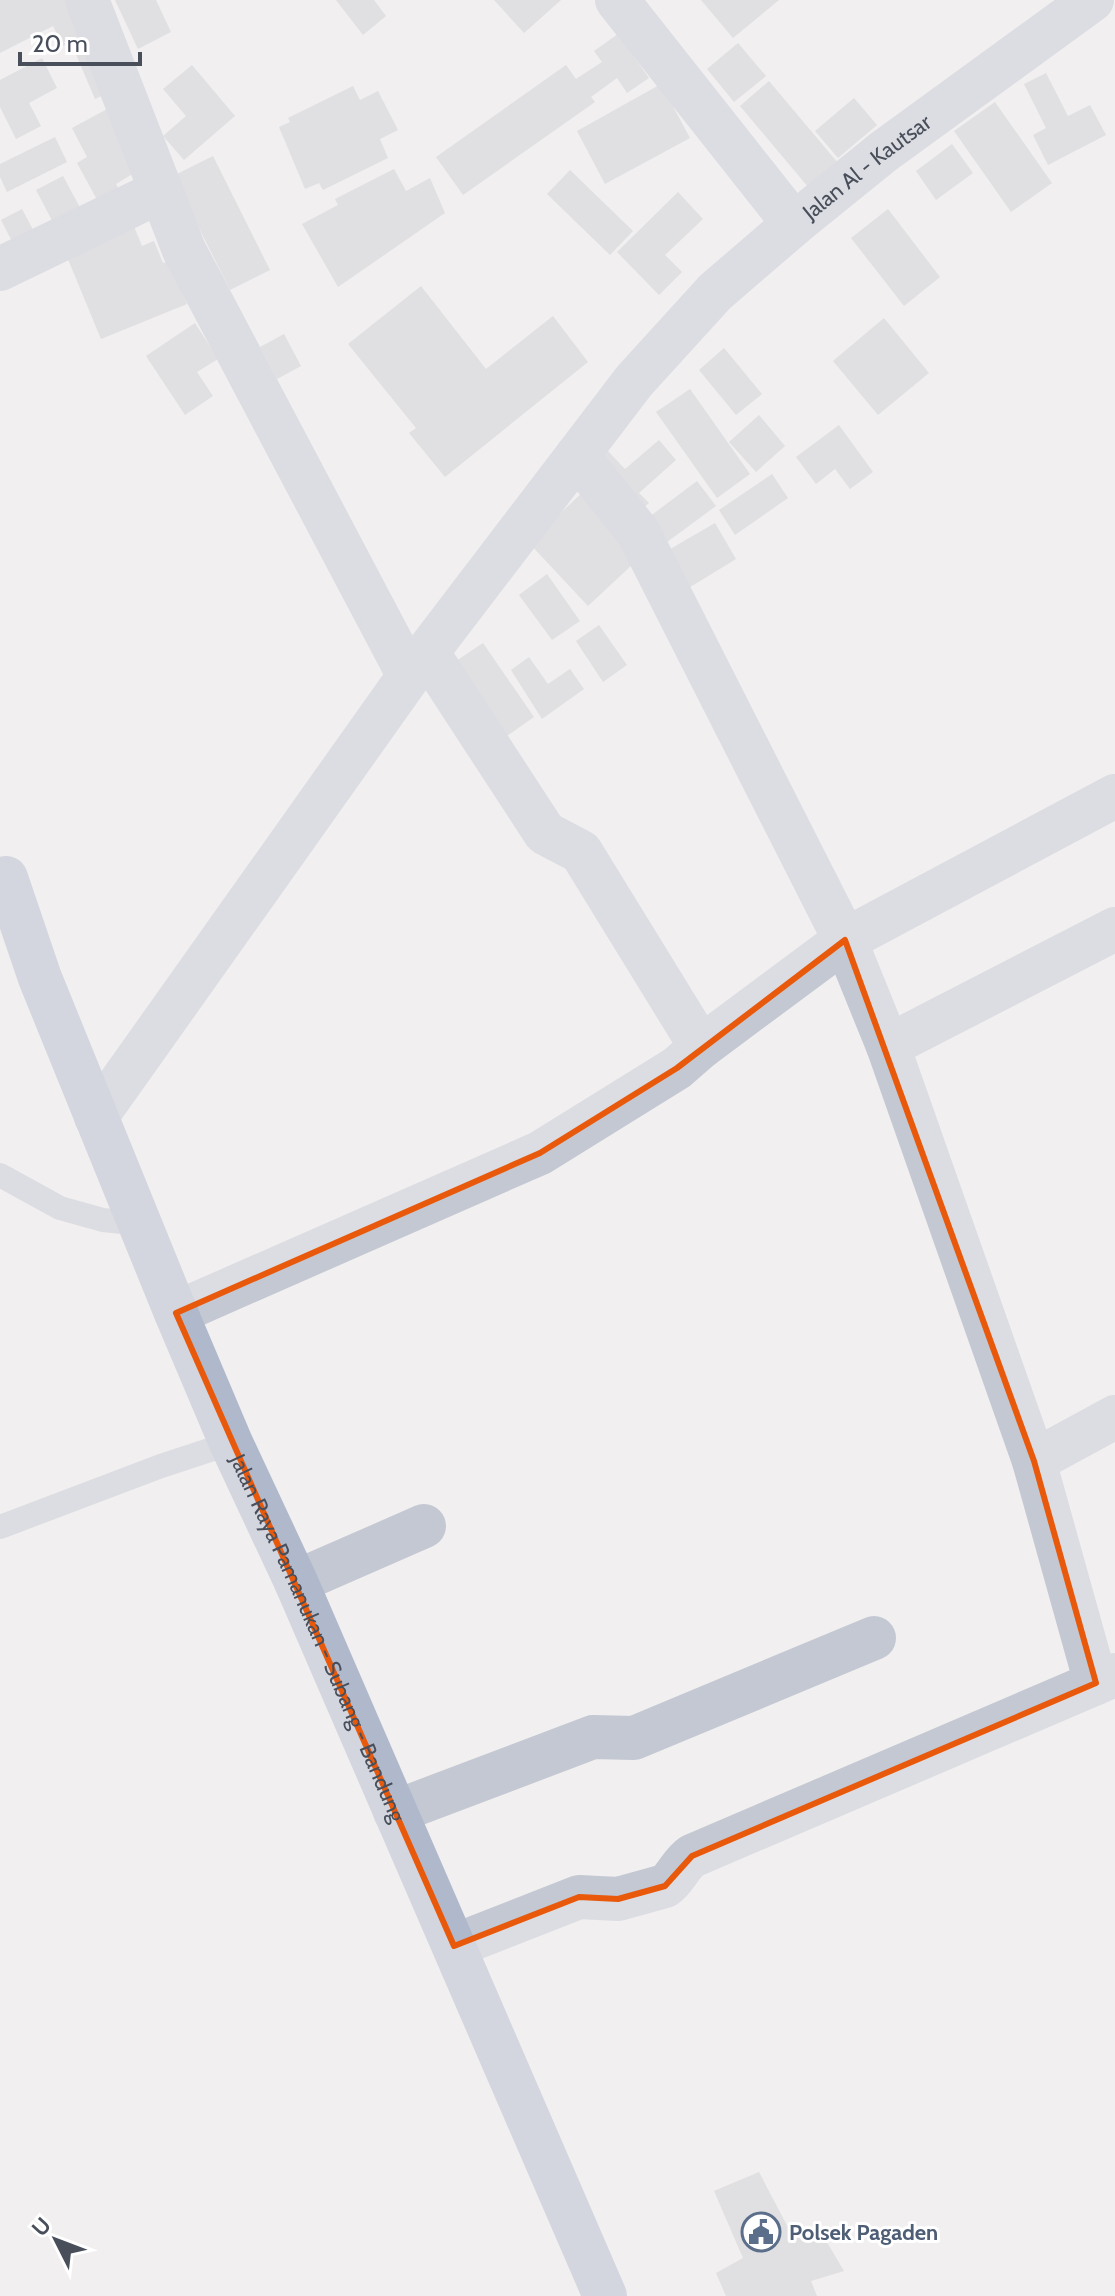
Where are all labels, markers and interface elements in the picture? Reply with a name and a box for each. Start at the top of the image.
scale bar [20,16,140,66]
text: 20 m [32,29,88,58]
street label: Jalan Al - Kautsar [797,109,936,226]
street label: Jalan Raya Pamanukan - Subang - Bandung [224,1449,412,1827]
north arrow [16,2200,96,2280]
public building icon: Polsek Pagaden [740,2211,782,2253]
text: U [26,2212,57,2242]
place label: Polsek Pagaden [789,2219,938,2246]

